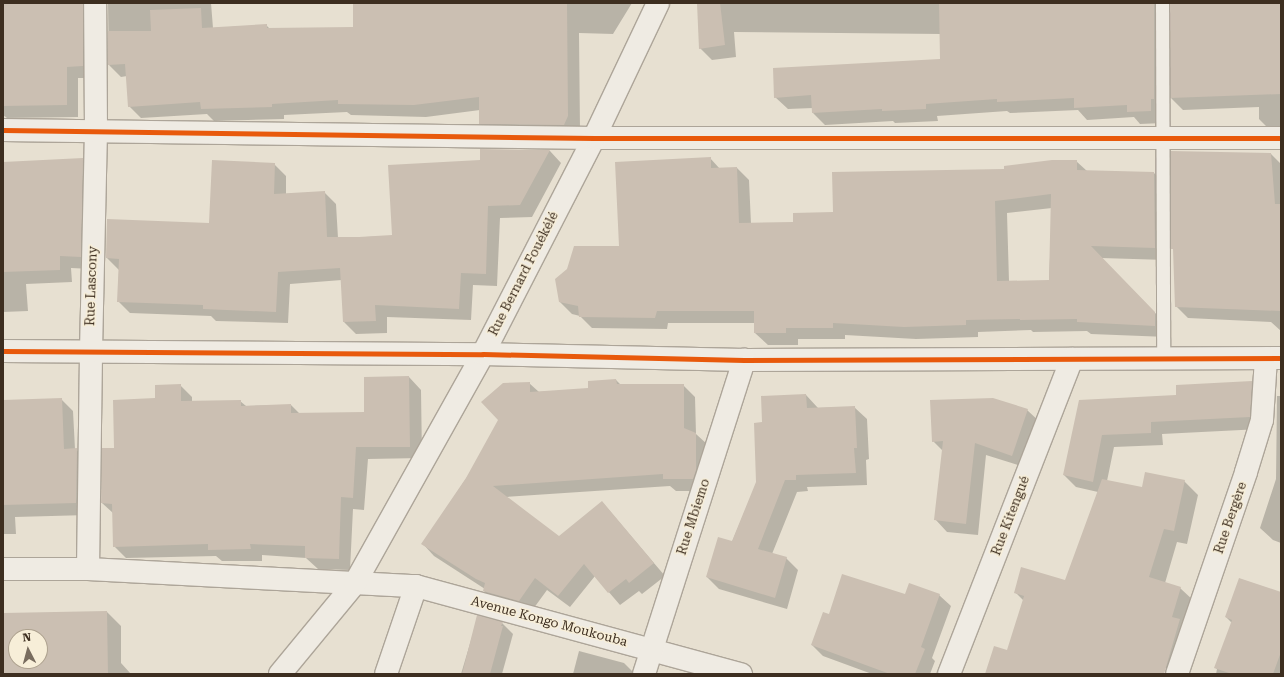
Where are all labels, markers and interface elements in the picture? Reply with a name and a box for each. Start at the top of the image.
street label: Rue Bernard Fouékélé [486,209,562,339]
street label: Rue Lascony [83,246,101,326]
street label: Rue Kitengué [989,474,1033,558]
street label: Rue Mbiemo [674,477,714,557]
street label: Rue Bergère [1211,480,1251,556]
street label: Avenue Kongo Moukouba [469,594,629,650]
north arrow [8,629,48,669]
text: N [22,631,32,644]

